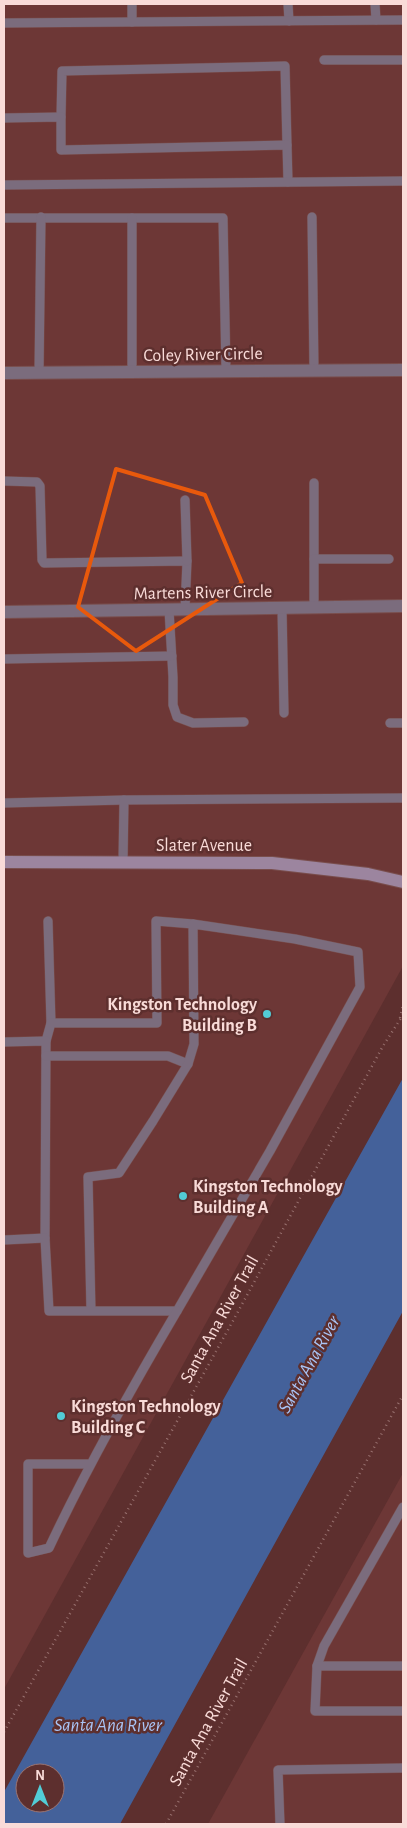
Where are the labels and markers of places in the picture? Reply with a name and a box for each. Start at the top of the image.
place label: Kingston Technology Building B [107,996,258,1035]
marker: Kingston Technology Building B [261,1008,273,1020]
place label: Kingston Technology Building A [193,1178,344,1217]
marker: Kingston Technology Building A [177,1190,189,1202]
place label: Kingston Technology Building C [71,1398,222,1437]
marker: Kingston Technology Building C [55,1410,67,1422]

